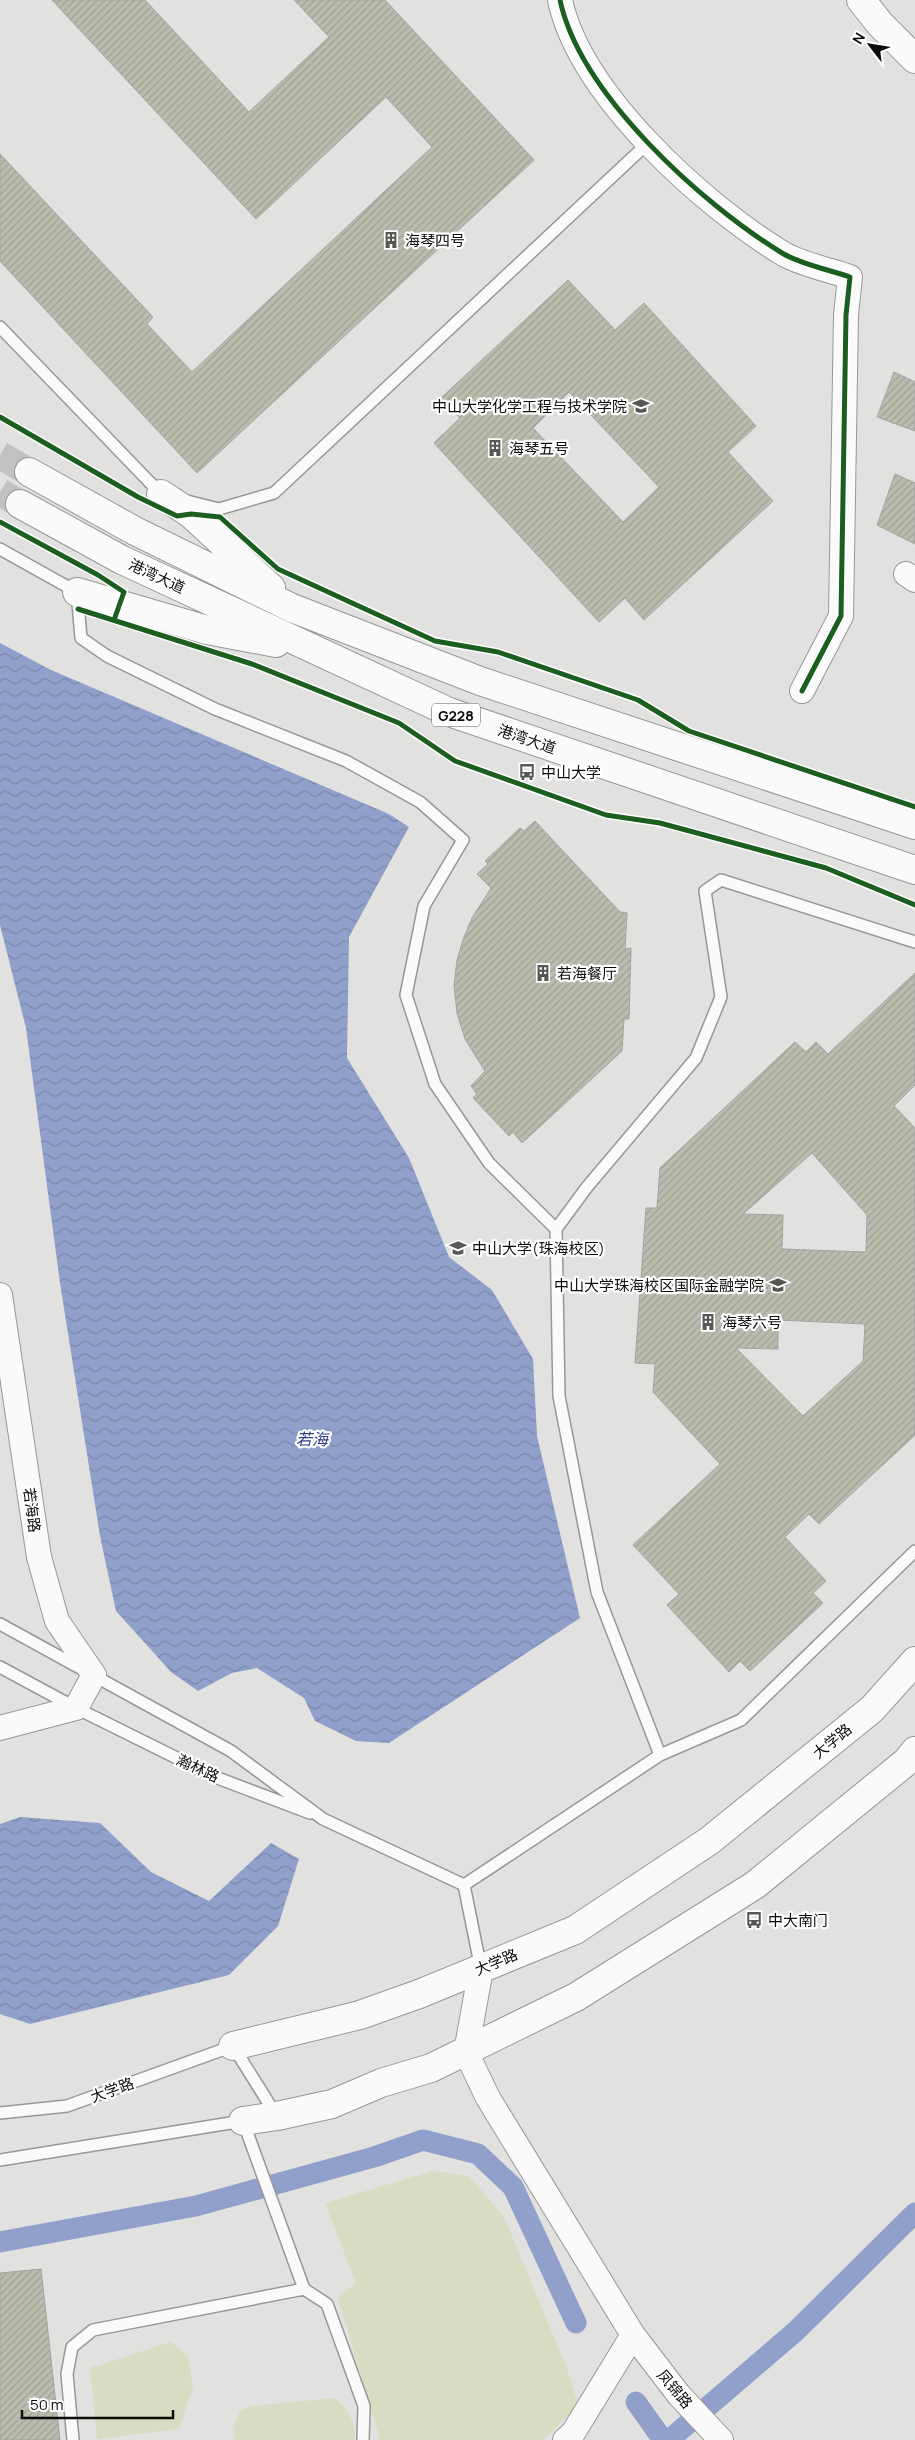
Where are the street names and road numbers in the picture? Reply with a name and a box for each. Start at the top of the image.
street label: 港湾大道 [125,554,189,598]
road number: G228 [432,704,480,726]
street label: 港湾大道 [495,719,559,759]
street label: 若海路 [18,1486,46,1534]
street label: 大学路 [808,1719,856,1763]
street label: 瀚林路 [173,1749,223,1787]
street label: 大学路 [471,1944,521,1980]
street label: 大学路 [87,2072,137,2108]
street label: 凤锦路 [652,2365,698,2413]

